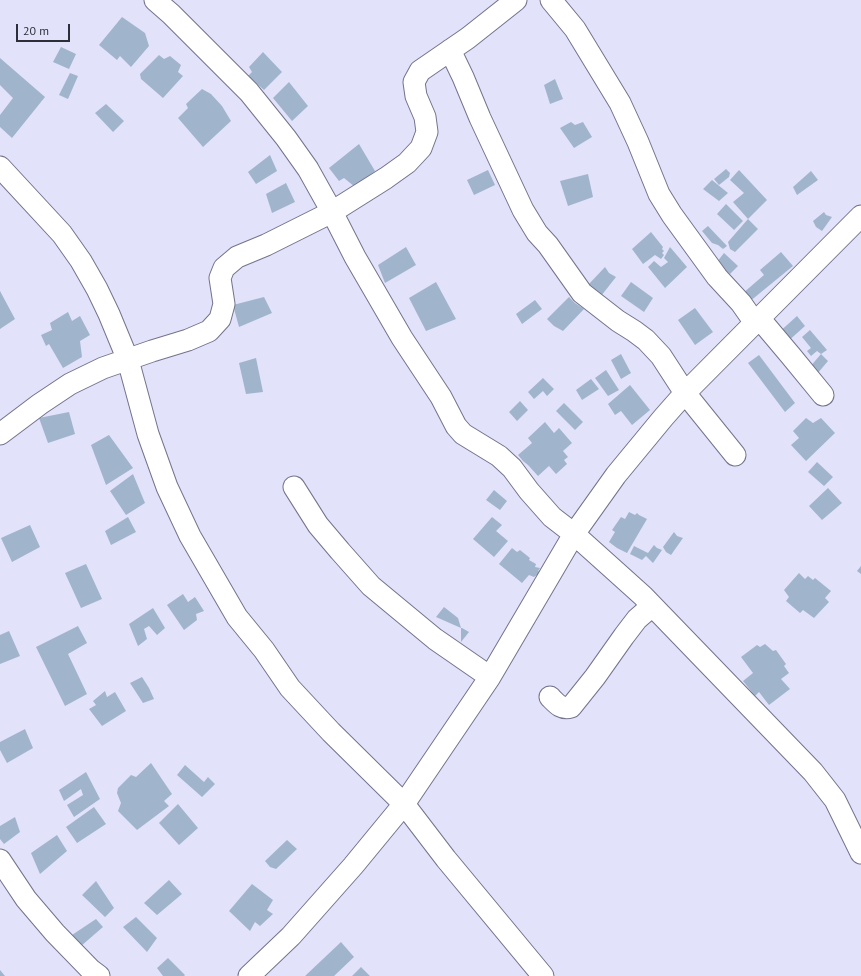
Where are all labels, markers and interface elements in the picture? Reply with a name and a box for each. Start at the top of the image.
scale bar [18,16,72,42]
text: 20 m [23,23,49,38]

